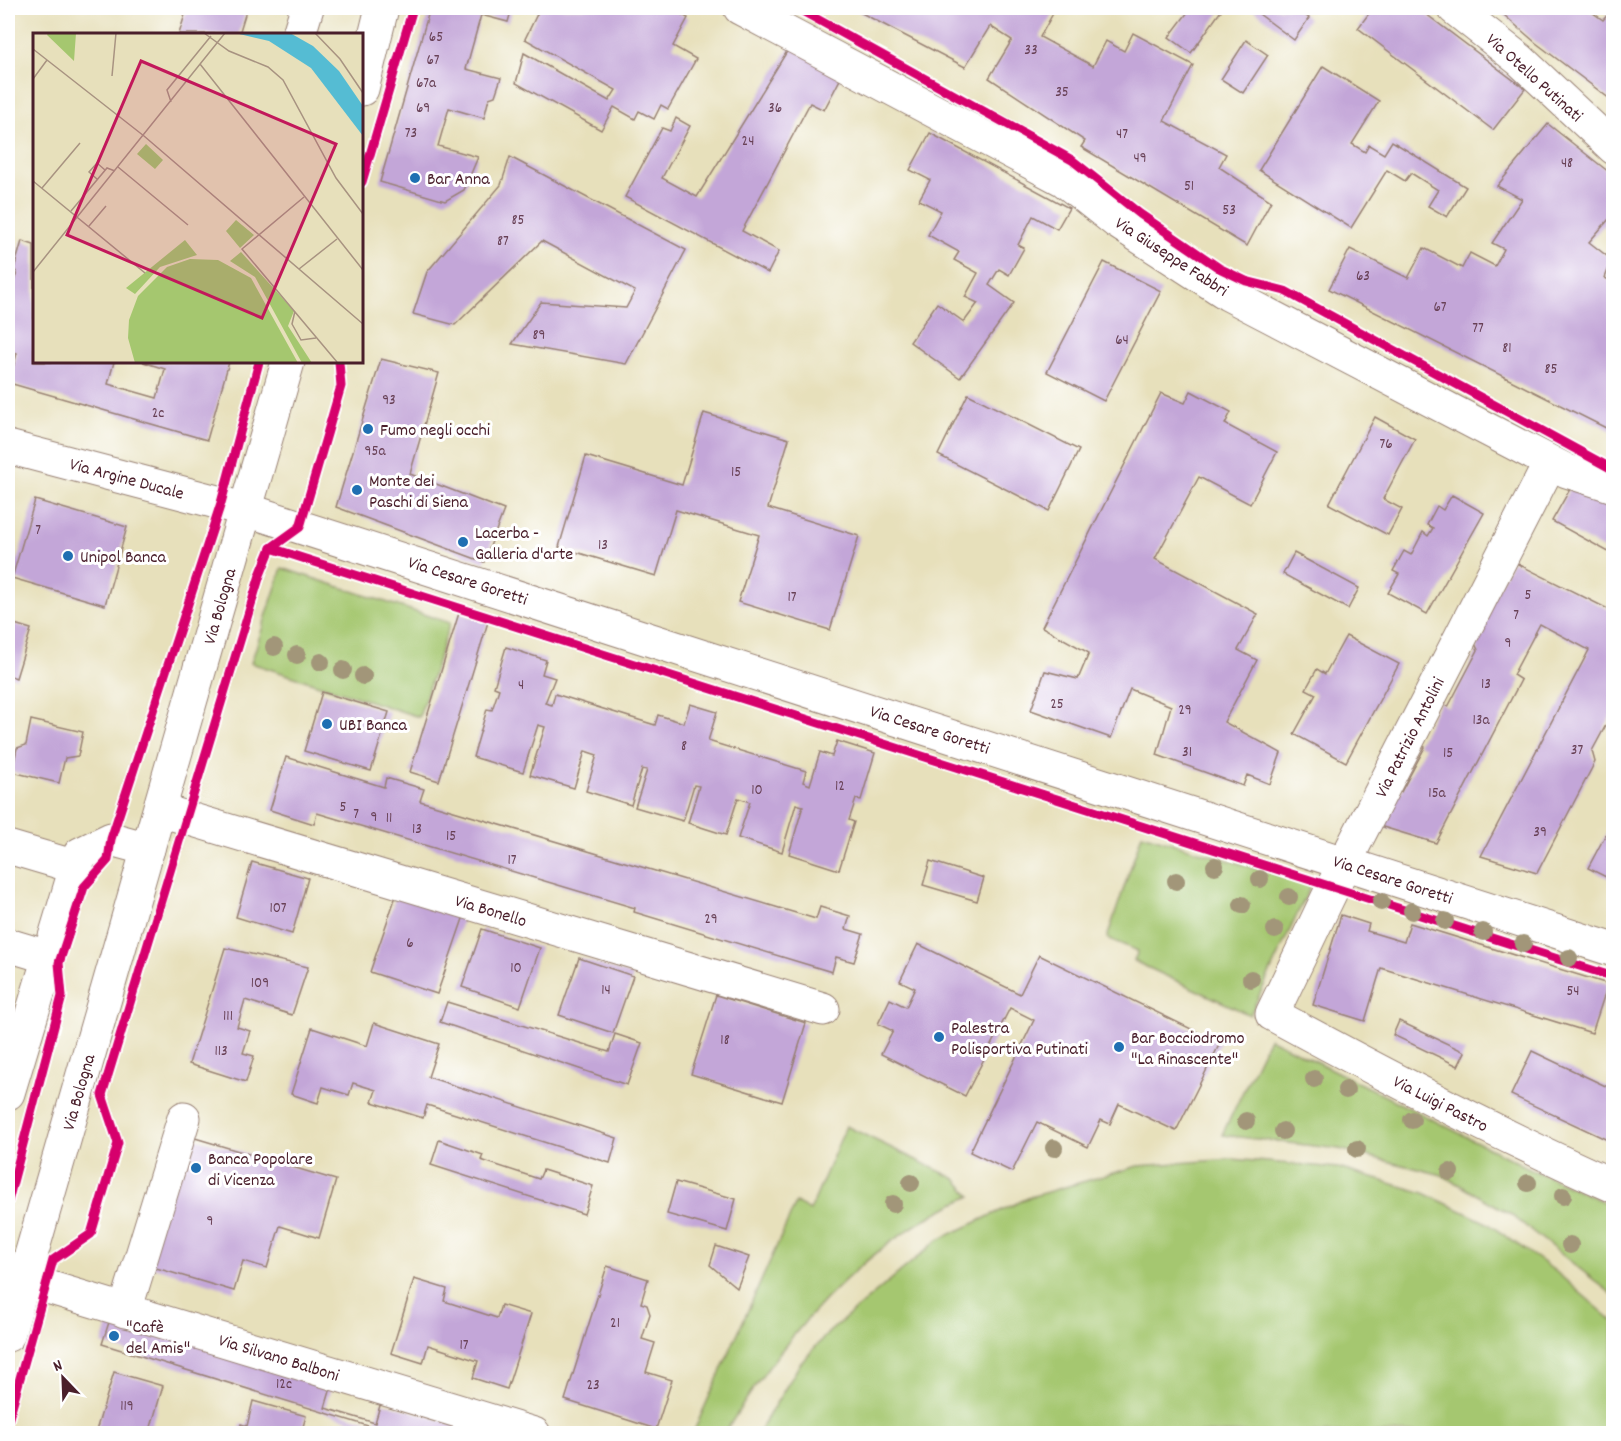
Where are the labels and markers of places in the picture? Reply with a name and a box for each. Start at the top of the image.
place label: Bar Anna [427,168,490,193]
marker: Bar Anna [408,171,422,185]
place label: Fumo negli occhi [380,419,490,444]
marker: Fumo negli occhi [361,422,375,436]
place label: Monte dei Paschi di Siena [369,470,468,516]
marker: Monte dei Paschi di Siena [350,483,364,497]
place label: Lacerba - Galleria d'arte [475,522,573,568]
marker: Lacerba - Galleria d'arte [456,535,470,549]
place label: Unipol Banca [80,546,167,571]
marker: Unipol Banca [61,549,75,563]
place label: UBI Banca [339,714,407,739]
marker: UBI Banca [320,717,334,731]
place label: Palestra Polisportiva Putinati [951,1017,1088,1063]
place label: Bar Bocciodromo "La Rinascente" [1131,1027,1245,1073]
marker: Palestra Polisportiva Putinati [932,1030,946,1044]
marker: Bar Bocciodromo "La Rinascente" [1112,1040,1126,1054]
place label: Banca Popolare di Vicenza [208,1148,313,1194]
marker: Banca Popolare di Vicenza [189,1161,203,1175]
place label: "Cafè del Amis" [126,1316,190,1362]
marker: "Cafè del Amis" [107,1329,121,1343]

